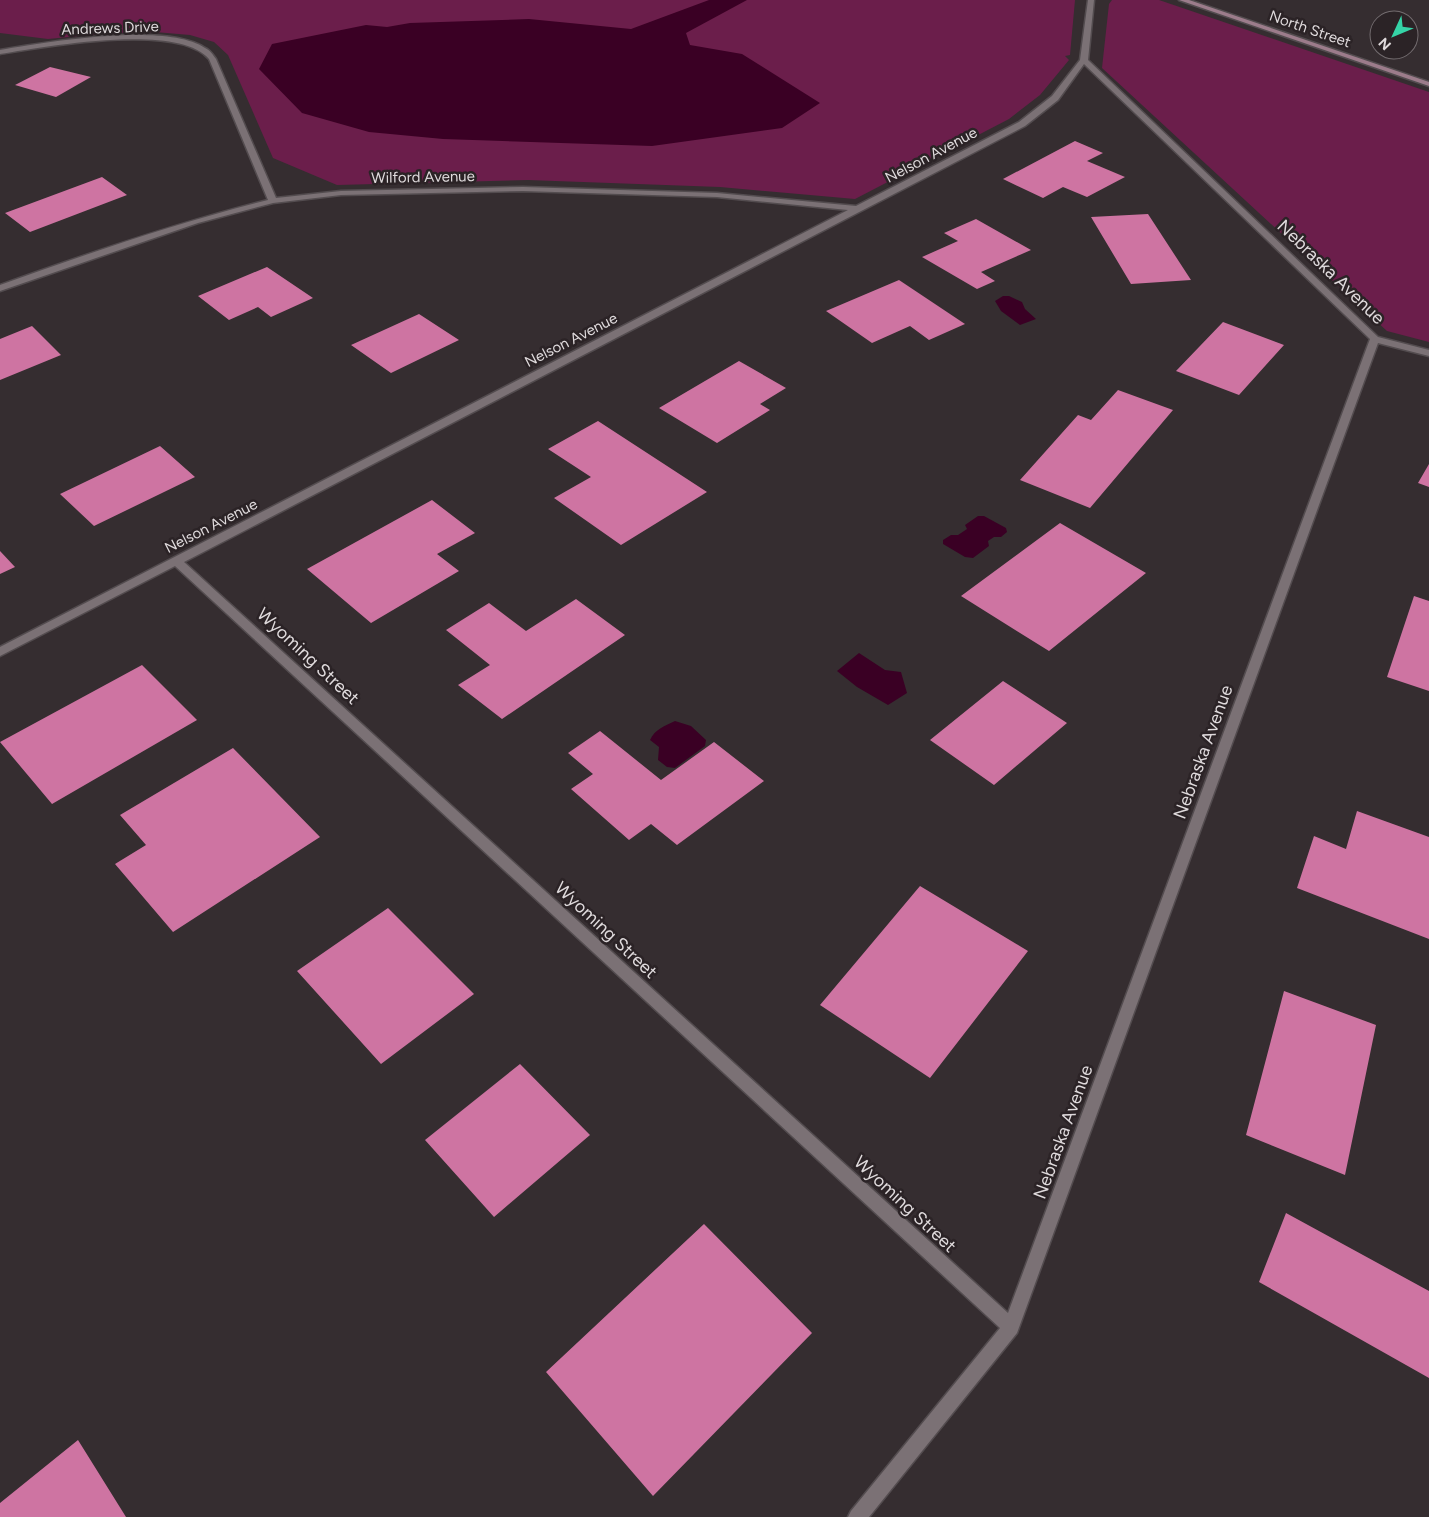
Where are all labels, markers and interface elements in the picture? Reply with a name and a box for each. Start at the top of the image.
street label: North Street [1267,7,1353,51]
north arrow [1369,10,1419,60]
street label: Andrews Drive [61,17,159,39]
text: N [1375,34,1395,53]
street label: Nelson Avenue [882,123,980,187]
street label: Wilford Avenue [371,167,475,187]
street label: Nebraska Avenue [1273,215,1389,329]
street label: Nelson Avenue [522,309,620,371]
street label: Nelson Avenue [162,495,260,557]
street label: Wyoming Street [252,603,364,709]
street label: Nebraska Avenue [1169,682,1238,822]
street label: Wyoming Street [550,877,662,983]
street label: Nebraska Avenue [1029,1062,1098,1202]
street label: Wyoming Street [849,1151,961,1257]

